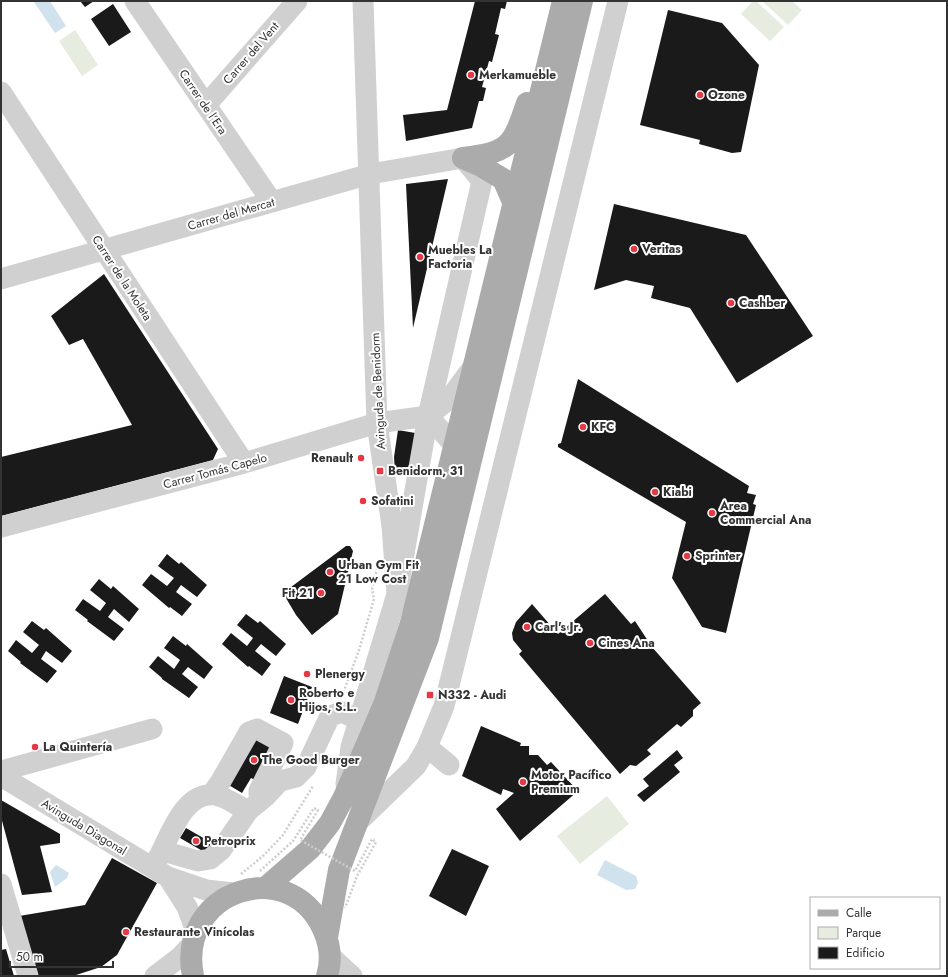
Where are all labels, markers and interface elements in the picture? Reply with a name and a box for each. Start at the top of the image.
street label: Carrer del Vent [219,18,283,88]
street label: Carrer de l’Era [175,66,232,138]
place label: Merkamueble [479,66,556,84]
marker: Merkamueble [466,70,476,80]
place label: Ozone [708,86,745,104]
marker: Ozone [695,90,705,100]
street label: Carrer del Mercat [185,193,277,235]
street label: Carrer de la Moleta [88,232,157,324]
place label: Veritas [641,240,681,258]
place label: Muebles La Factoria [428,241,492,273]
marker: Veritas [629,244,639,254]
marker: Muebles La Factoria [415,252,425,262]
place label: Cashber [739,294,785,312]
marker: Cashber [726,298,736,308]
street label: Avinguda de Benidorm [366,332,390,450]
place label: KFC [591,418,614,436]
marker: KFC [578,422,588,432]
street label: Carrer Tomás Capelo [161,448,269,494]
place label: Renault [311,449,353,467]
marker: Renault [356,453,366,463]
place label: Benidorm, 31 [388,462,463,480]
marker: Benidorm, 31 [375,466,385,476]
place label: Kiabi [663,483,692,501]
marker: Kiabi [650,487,660,497]
place label: Sofatini [371,492,414,510]
marker: Sofatini [358,496,368,506]
place label: Area Commercial Ana [719,497,812,529]
marker: Area Commercial Ana [707,508,717,518]
place label: Sprinter [695,547,741,565]
marker: Sprinter [682,551,692,561]
place label: Urban Gym Fit 21 Low Cost [338,556,419,588]
marker: Urban Gym Fit 21 Low Cost [325,567,335,577]
place label: Fit 21 [282,584,313,602]
marker: Fit 21 [316,588,326,598]
place label: Carl's Jr. [535,618,582,636]
marker: Carl's Jr. [522,622,532,632]
place label: Cines Ana [598,634,655,652]
marker: Cines Ana [585,638,595,648]
place label: Plenergy [315,665,365,683]
marker: Plenergy [302,669,312,679]
place label: Roberto e Hijos, S.L. [299,684,357,716]
place label: N332 - Audi [438,686,506,704]
marker: N332 - Audi [425,690,435,700]
marker: Roberto e Hijos, S.L. [286,695,296,705]
place label: La Quintería [43,738,112,756]
marker: La Quintería [30,742,40,752]
place label: The Good Burger [262,751,360,769]
marker: The Good Burger [249,755,259,765]
place label: Motor Pacífico Premium [531,766,611,798]
marker: Motor Pacífico Premium [518,777,528,787]
street label: Avinguda Diagonal [38,794,130,860]
place label: Petroprix [204,832,256,850]
marker: Petroprix [191,836,201,846]
legend [810,897,940,969]
text: Calle [846,904,872,922]
place label: Restaurante Vinícolas [134,923,255,941]
text: Parque [846,924,881,942]
marker: Restaurante Vinícolas [121,927,131,937]
scale bar [10,943,113,969]
text: Edificio [846,944,885,962]
text: 50 m [16,948,43,966]

